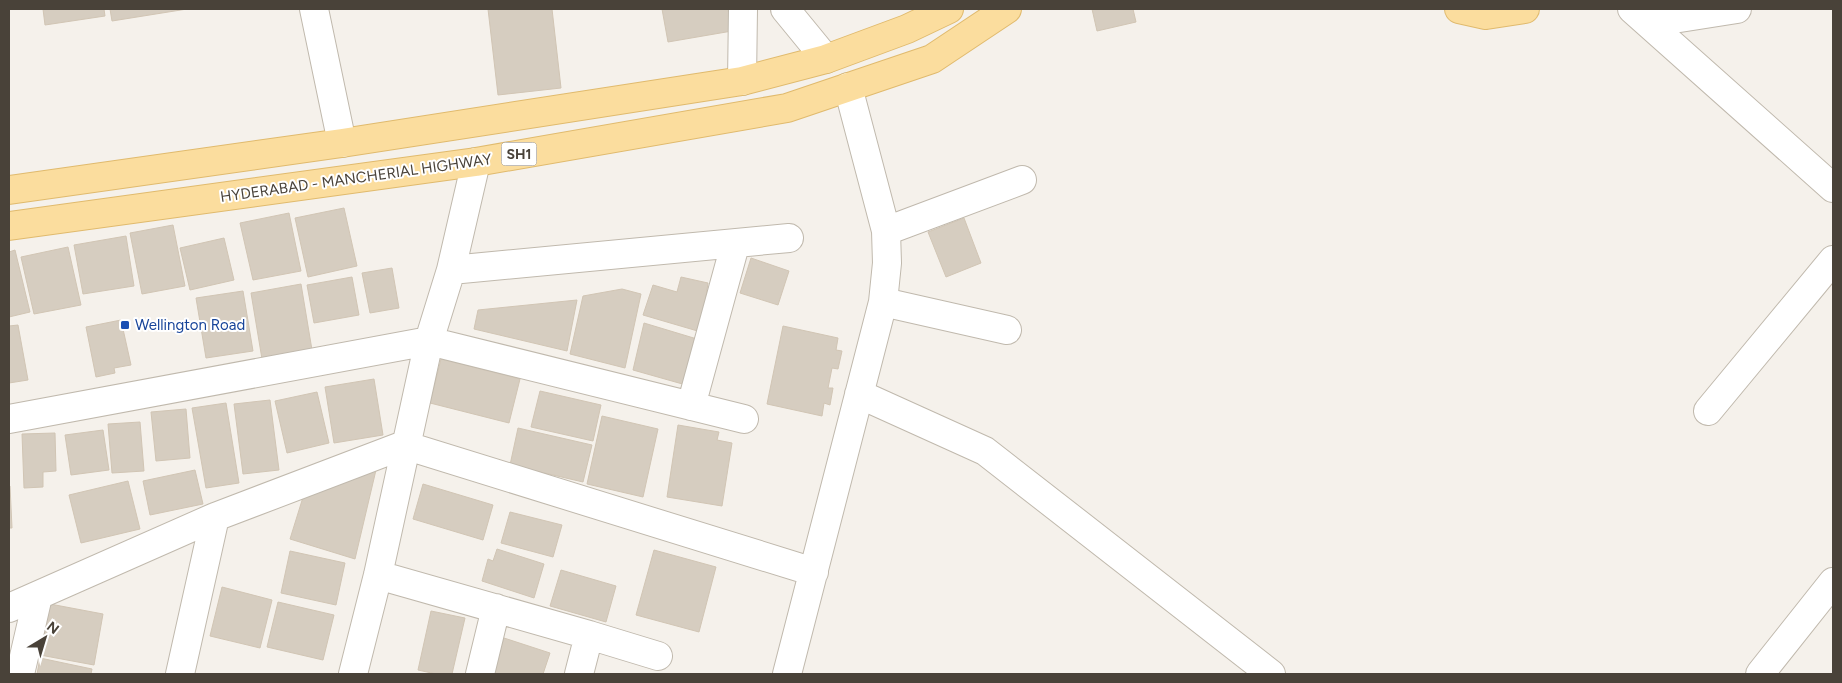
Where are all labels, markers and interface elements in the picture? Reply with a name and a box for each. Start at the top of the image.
road number: SH1 [502,142,536,166]
street label: HYDERABAD - MANCHERIAL HIGHWAY [219,150,493,206]
place label: Wellington Road [135,316,245,334]
marker: Wellington Road [119,319,131,331]
north arrow [20,613,70,663]
text: N [43,618,62,638]

